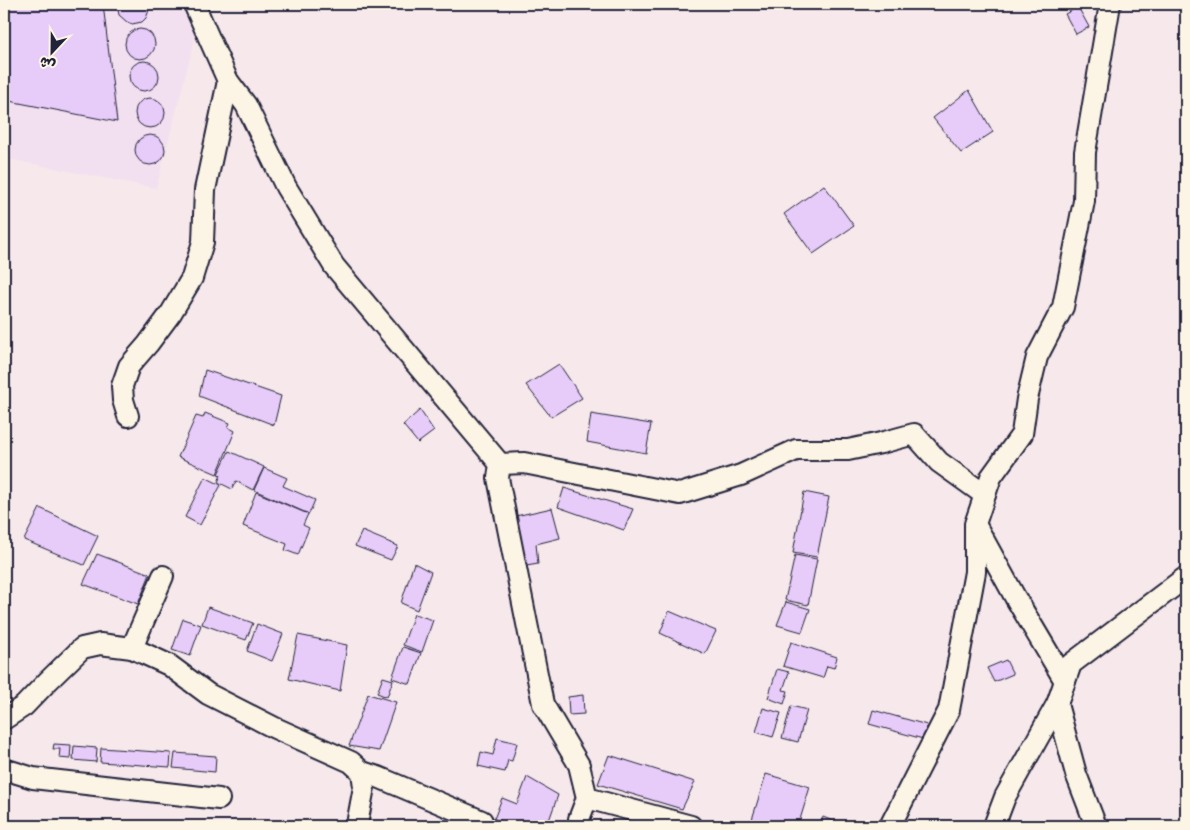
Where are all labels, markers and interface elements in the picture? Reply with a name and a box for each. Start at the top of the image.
north arrow [28,28,78,78]
text: ش [37,50,59,74]

